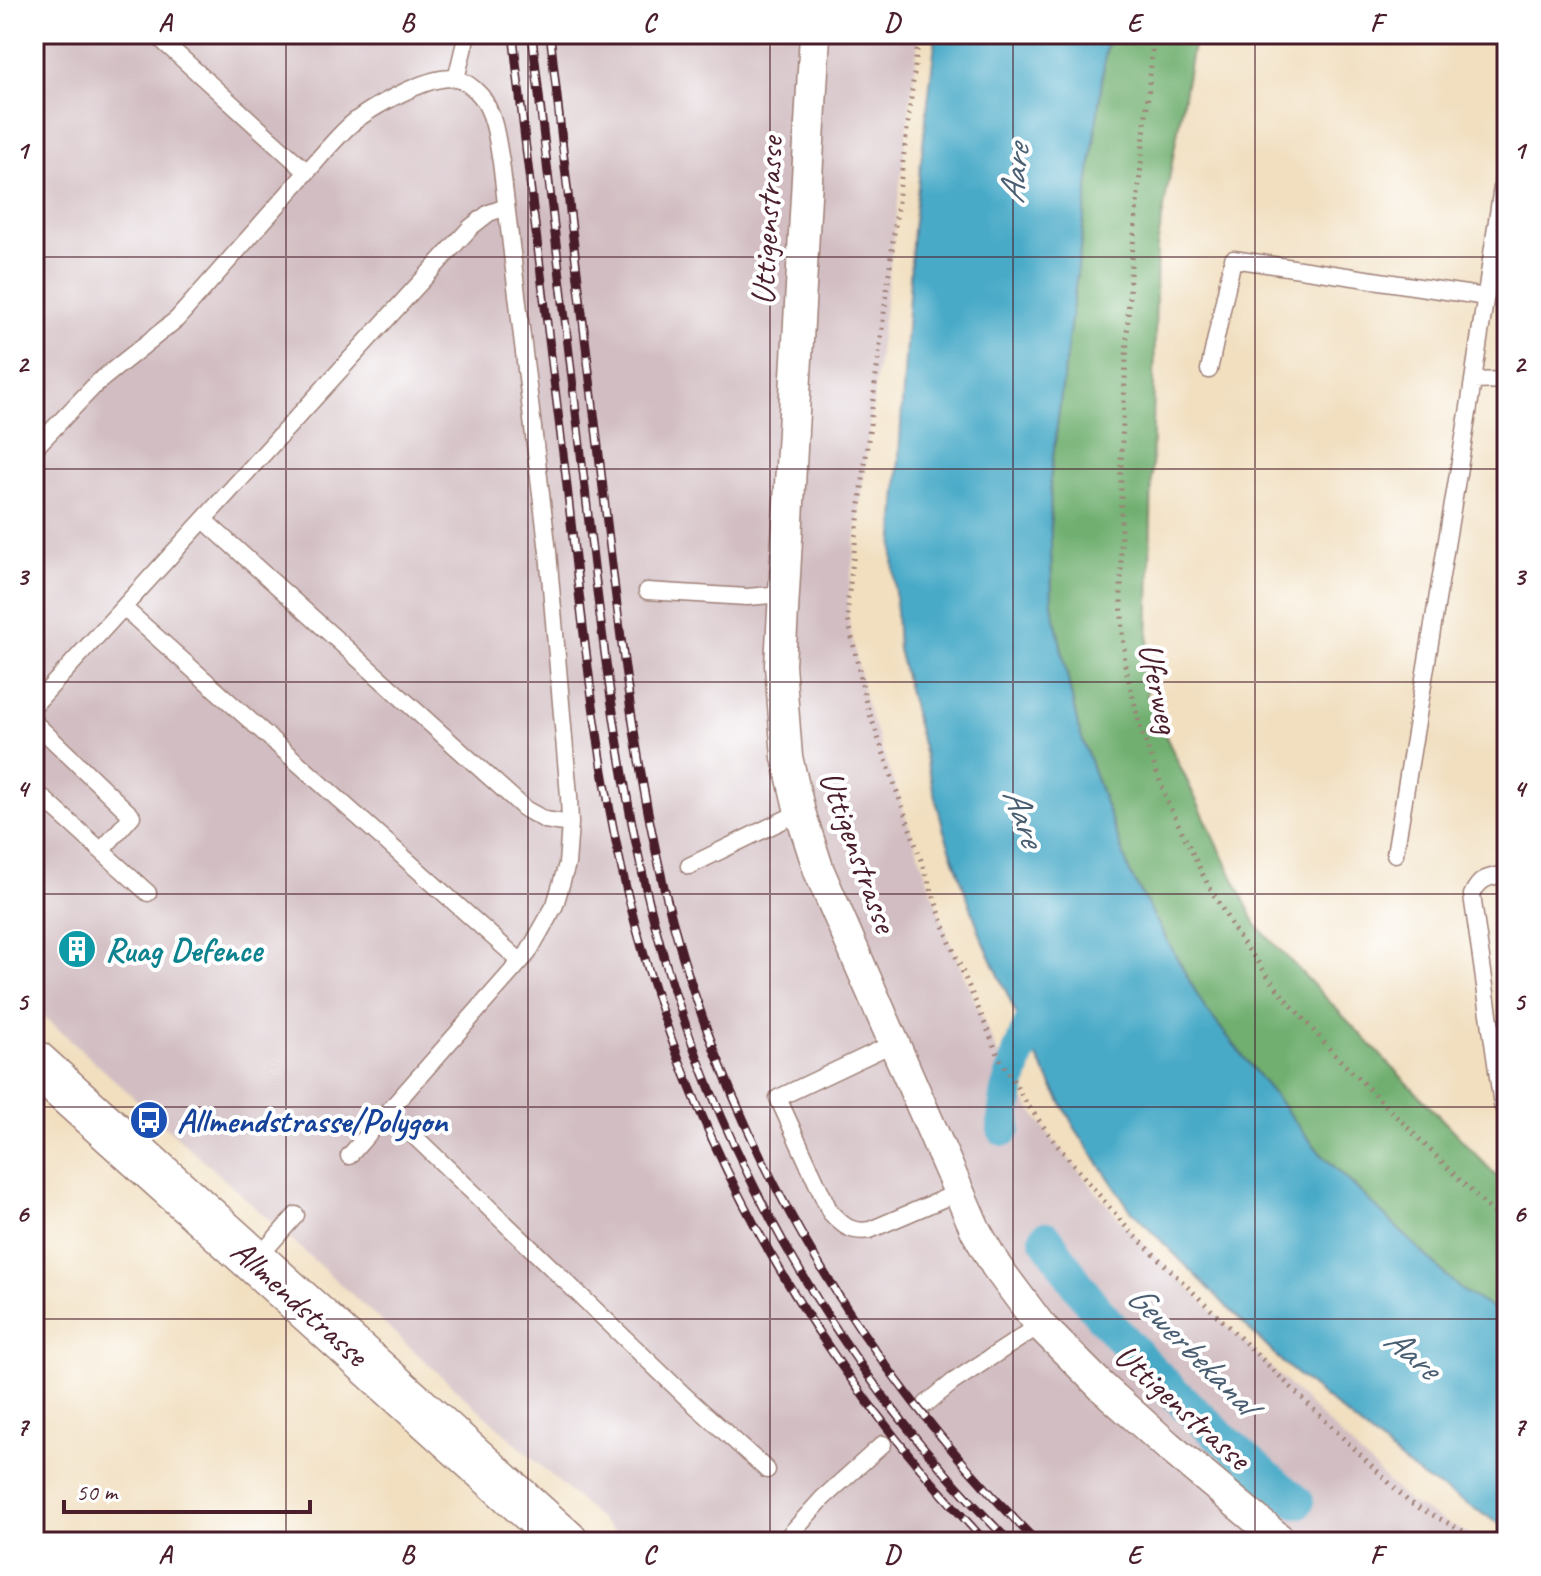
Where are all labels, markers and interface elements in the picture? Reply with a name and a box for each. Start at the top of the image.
text: A [158,6,173,39]
text: B [400,6,416,39]
text: C [643,6,659,39]
text: D [884,6,902,39]
text: E [1127,6,1145,39]
text: F [1370,6,1388,39]
street label: Uttigenstrasse [741,133,793,306]
text: 1 [16,134,31,167]
text: 1 [1513,134,1528,167]
water label: Aare [988,137,1040,206]
text: 2 [16,347,30,380]
text: 2 [1513,347,1527,380]
text: 3 [16,560,30,593]
text: 3 [1513,560,1527,593]
street label: Uferweg [1129,639,1190,739]
street label: Uttigenstrasse [809,765,909,941]
text: 4 [16,772,31,805]
text: 4 [1513,772,1528,805]
water label: Aare [992,781,1057,857]
building icon: Ruag Defence [56,928,98,970]
place label: Ruag Defence [105,928,264,971]
text: 5 [16,985,30,1018]
text: 5 [1513,985,1527,1018]
bus stop icon: Allmendstrasse/Polygon [128,1099,170,1141]
place label: Allmendstrasse/Polygon [177,1099,449,1142]
text: 6 [16,1197,30,1230]
text: 6 [1513,1197,1527,1230]
street label: Allmendstrasse [222,1229,379,1377]
water label: Gewerbekanal [1118,1274,1275,1431]
water label: Aare [1375,1316,1454,1393]
street label: Uttigenstrasse [1106,1334,1262,1481]
text: 7 [16,1410,30,1443]
text: 7 [1513,1410,1527,1443]
scale bar [64,1464,310,1514]
text: 50 m [76,1477,119,1507]
text: A [158,1538,173,1571]
text: B [400,1538,416,1571]
text: C [643,1538,659,1571]
text: D [884,1538,902,1571]
text: E [1127,1538,1145,1571]
text: F [1370,1538,1388,1571]

